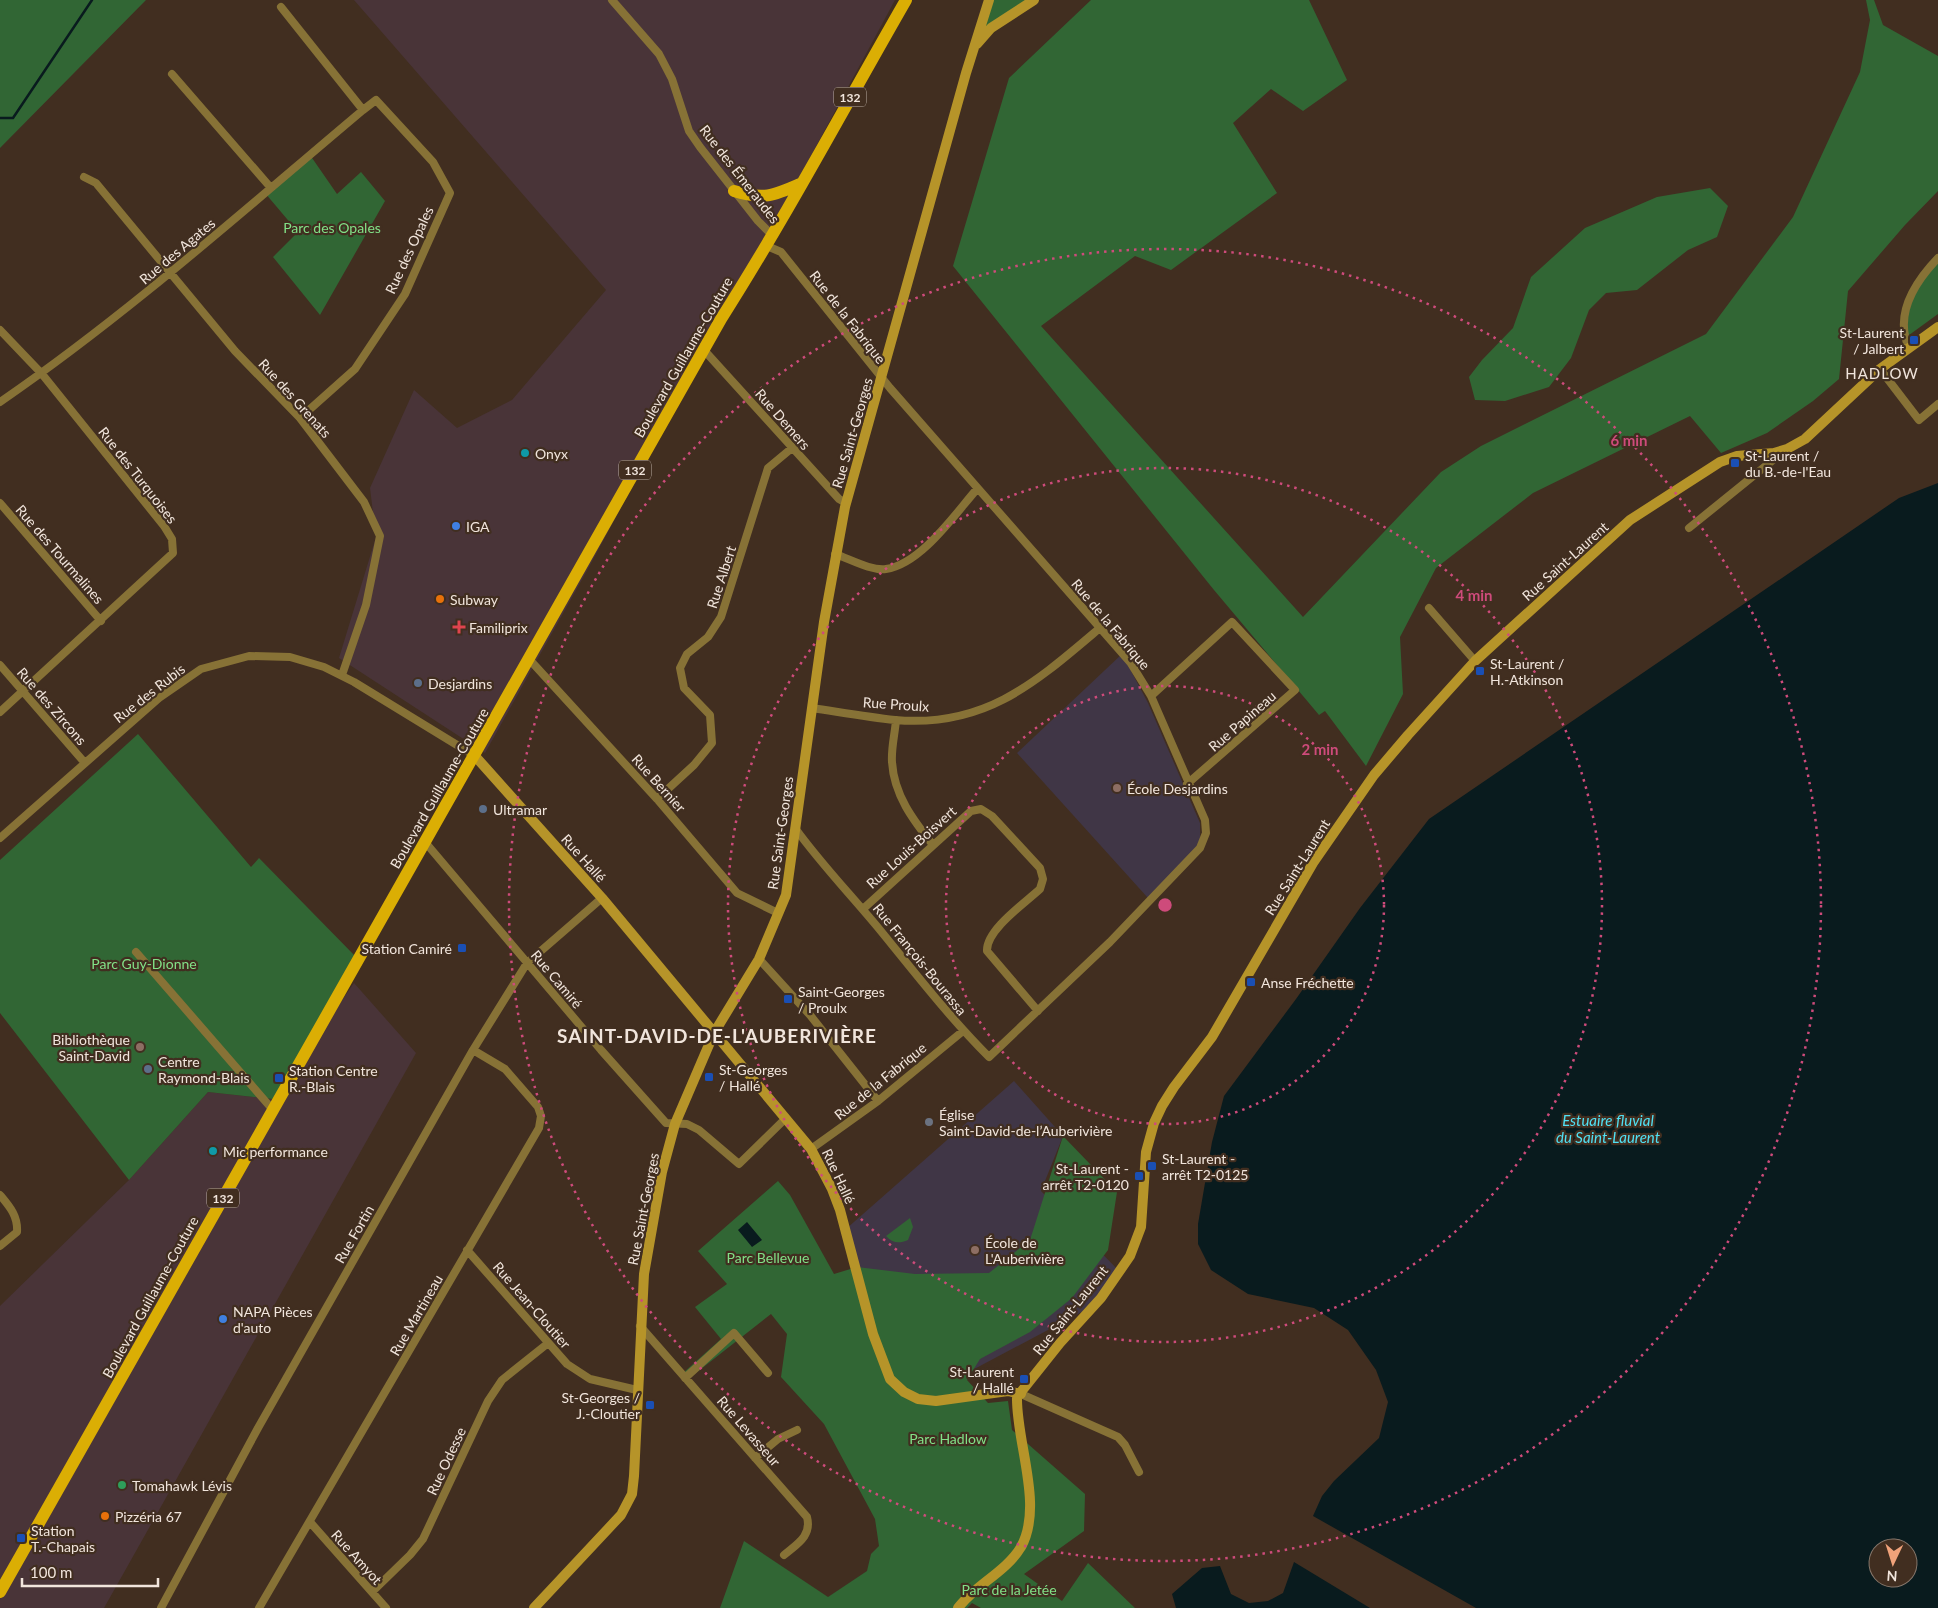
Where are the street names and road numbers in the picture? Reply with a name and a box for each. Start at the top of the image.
road number: 132 [834,88,866,106]
street label: Rue des Émeraudes [696,121,784,227]
street label: Rue des Opales [381,203,437,297]
street label: Rue des Agates [136,214,218,288]
street label: Rue de la Fabrique [806,267,890,367]
street label: Boulevard Guillaume-Couture [630,274,736,440]
street label: Rue des Grenats [255,355,335,441]
street label: Rue Saint-Georges [828,376,876,490]
street label: Rue Demers [752,385,814,453]
street label: Rue des Turquoises [95,423,181,527]
road number: 132 [619,460,651,480]
street label: Rue des Tourmalines [12,501,108,607]
street label: Rue Saint-Laurent [1518,518,1612,604]
street label: Rue Albert [703,544,739,610]
street label: Rue de la Fabrique [1068,575,1154,673]
street label: Rue des Rubis [110,660,188,726]
street label: Rue des Zircons [14,664,90,748]
street label: Rue Papineau [1205,687,1279,755]
street label: Rue Proulx [862,693,930,715]
street label: Boulevard Guillaume-Couture [386,705,492,871]
street label: Rue Bernier [628,750,690,816]
street label: Rue Saint-Georges [764,775,796,891]
street label: Rue Louis-Boisvert [863,802,959,892]
street label: Rue Saint-Laurent [1261,816,1333,918]
street label: Rue Hallé [558,830,610,886]
street label: Rue François-Bourassa [870,900,970,1018]
street label: Rue Camiré [528,946,586,1012]
street label: Rue de la Fabrique [831,1039,929,1123]
street label: Rue Hallé [819,1146,859,1206]
street label: Rue Saint-Georges [624,1151,662,1267]
road number: 132 [207,1188,239,1208]
street label: Rue Fortin [331,1202,377,1266]
street label: Boulevard Guillaume-Couture [98,1213,202,1381]
street label: Rue Jean-Cloutier [490,1258,574,1352]
street label: Rue Saint-Laurent [1029,1262,1111,1358]
street label: Rue Martineau [386,1271,446,1359]
street label: Rue Levasseur [714,1392,784,1470]
street label: Rue Odesse [423,1424,469,1498]
street label: Rue Amyot [328,1526,386,1588]

